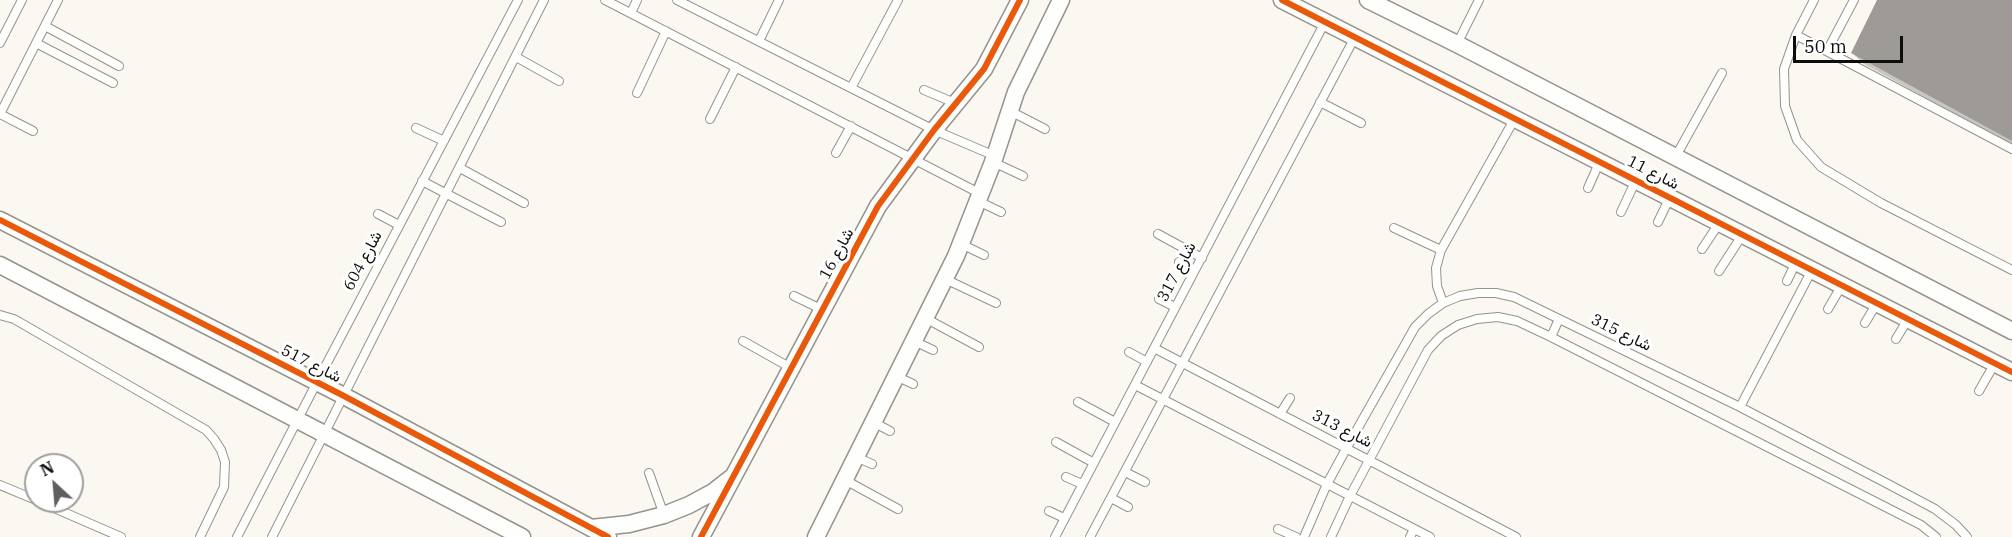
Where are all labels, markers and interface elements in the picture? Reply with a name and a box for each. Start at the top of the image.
scale bar [1796,24,1906,62]
text: 50 m [1804,35,1847,58]
street label: شارع 11 [1624,152,1682,194]
street label: شارع 16 [816,225,858,283]
street label: شارع 604 [339,228,387,294]
street label: شارع 317 [1153,239,1201,305]
street label: شارع 315 [1588,310,1654,356]
street label: شارع 517 [278,341,344,387]
street label: شارع 313 [1309,406,1375,452]
north arrow [24,453,84,513]
text: N [37,457,57,480]

